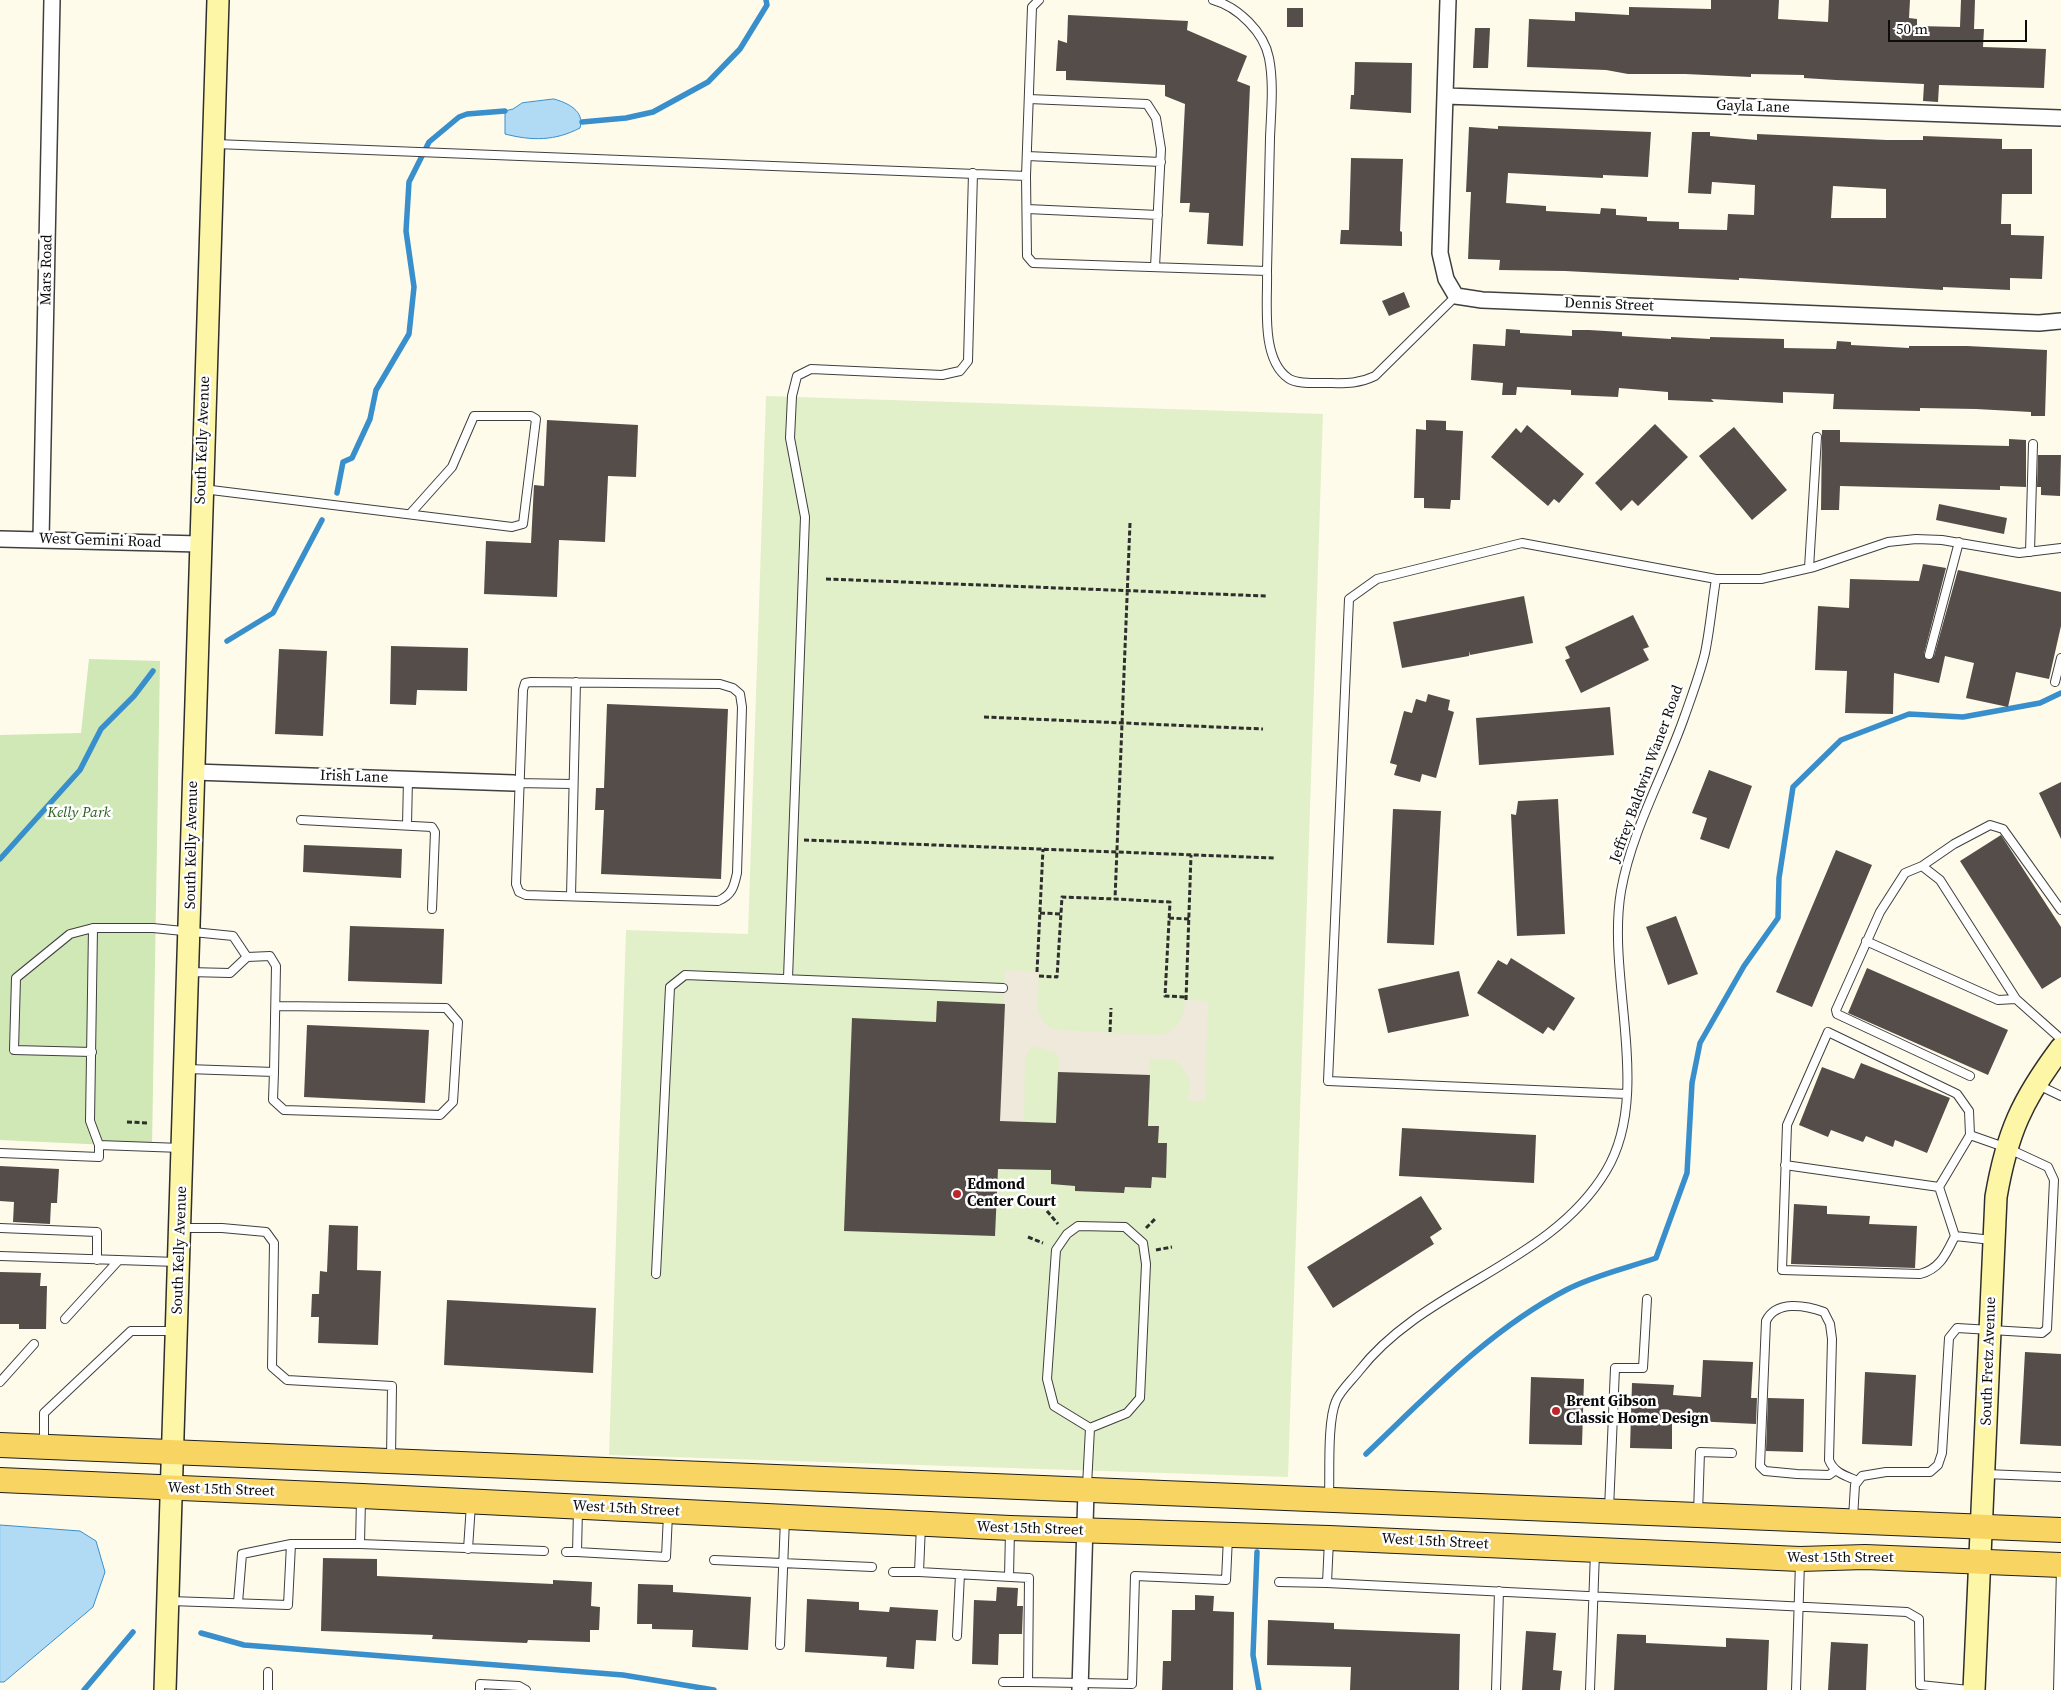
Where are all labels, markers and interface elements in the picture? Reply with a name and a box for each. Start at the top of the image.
scale bar [1891,10,2030,42]
text: 50 m [1896,18,1928,39]
street label: Gayla Lane [1716,97,1790,117]
street label: Mars Road [37,234,57,306]
street label: Dennis Street [1564,294,1654,316]
street label: South Kelly Avenue [192,376,214,504]
street label: West Gemini Road [38,530,162,552]
street label: Jeffrey Baldwin Waner Road [1606,683,1688,865]
street label: Irish Lane [319,767,389,787]
street label: South Kelly Avenue [182,781,202,909]
park label: Kelly Park [47,804,111,822]
place label: Edmond Center Court [967,1176,1056,1211]
street label: South Kelly Avenue [169,1186,191,1314]
marker: Edmond Center Court [951,1188,963,1200]
street label: South Fretz Avenue [1978,1296,2000,1426]
place label: Brent Gibson Classic Home Design [1566,1393,1709,1428]
marker: Brent Gibson Classic Home Design [1550,1405,1562,1417]
street label: West 15th Street [167,1479,275,1501]
street label: West 15th Street [572,1497,680,1521]
street label: West 15th Street [976,1518,1084,1540]
street label: West 15th Street [1381,1530,1489,1554]
street label: West 15th Street [1786,1549,1894,1567]

